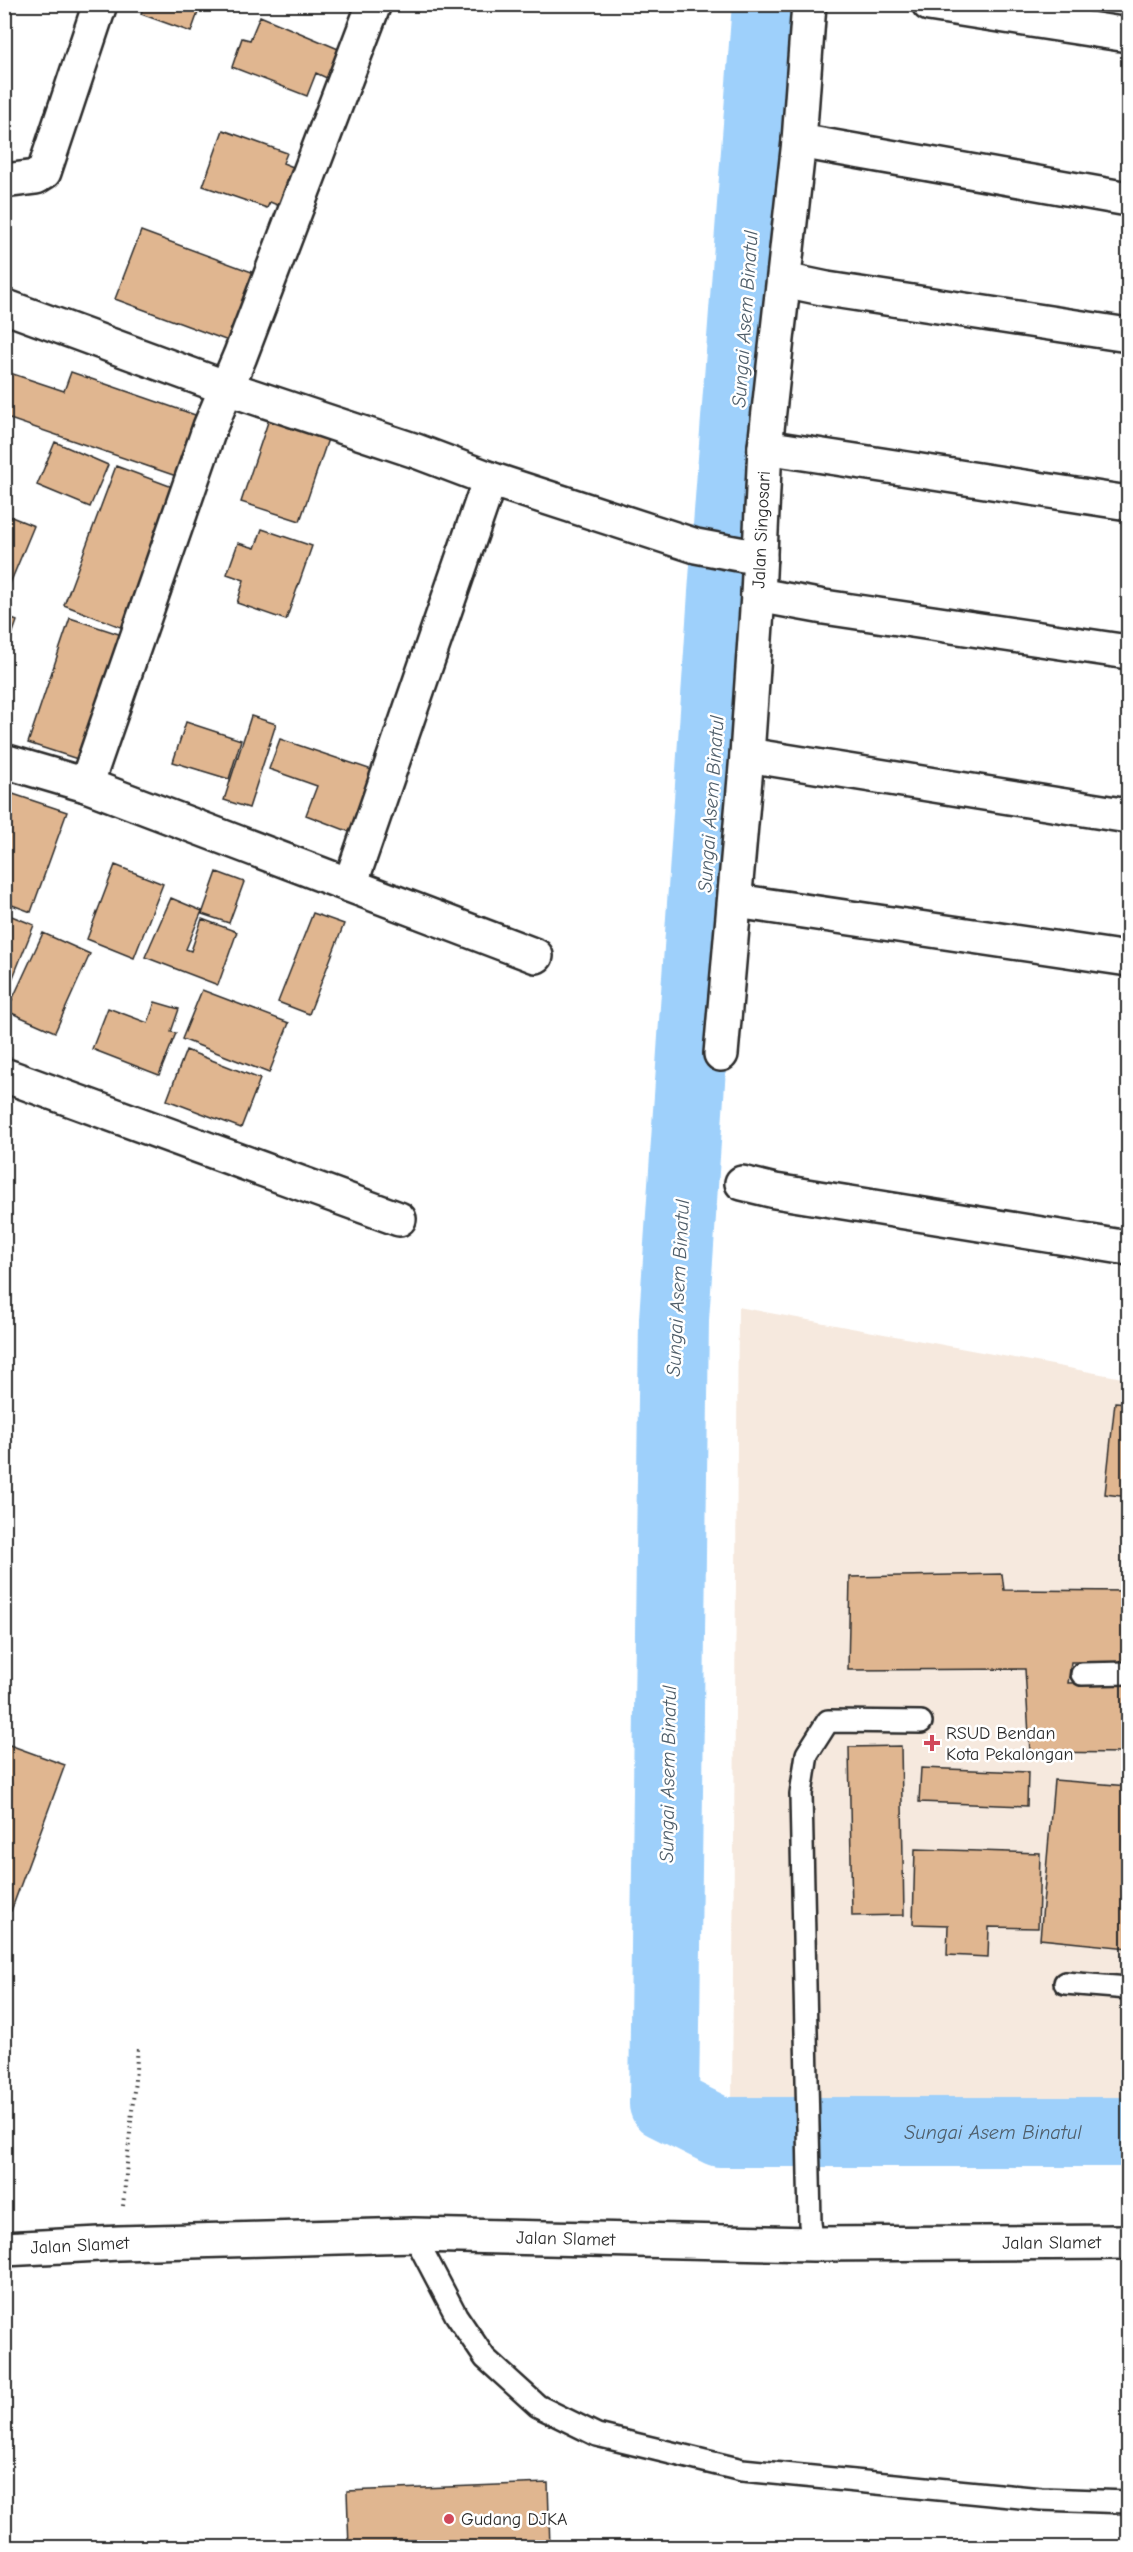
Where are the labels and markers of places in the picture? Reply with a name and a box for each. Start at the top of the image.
place label: RSUD Bendan Kota Pekalongan [946,1723,1074,1765]
marker: RSUD Bendan Kota Pekalongan [923,1734,941,1752]
place label: Gudang DJKA [461,2509,568,2530]
marker: Gudang DJKA [442,2512,456,2526]

